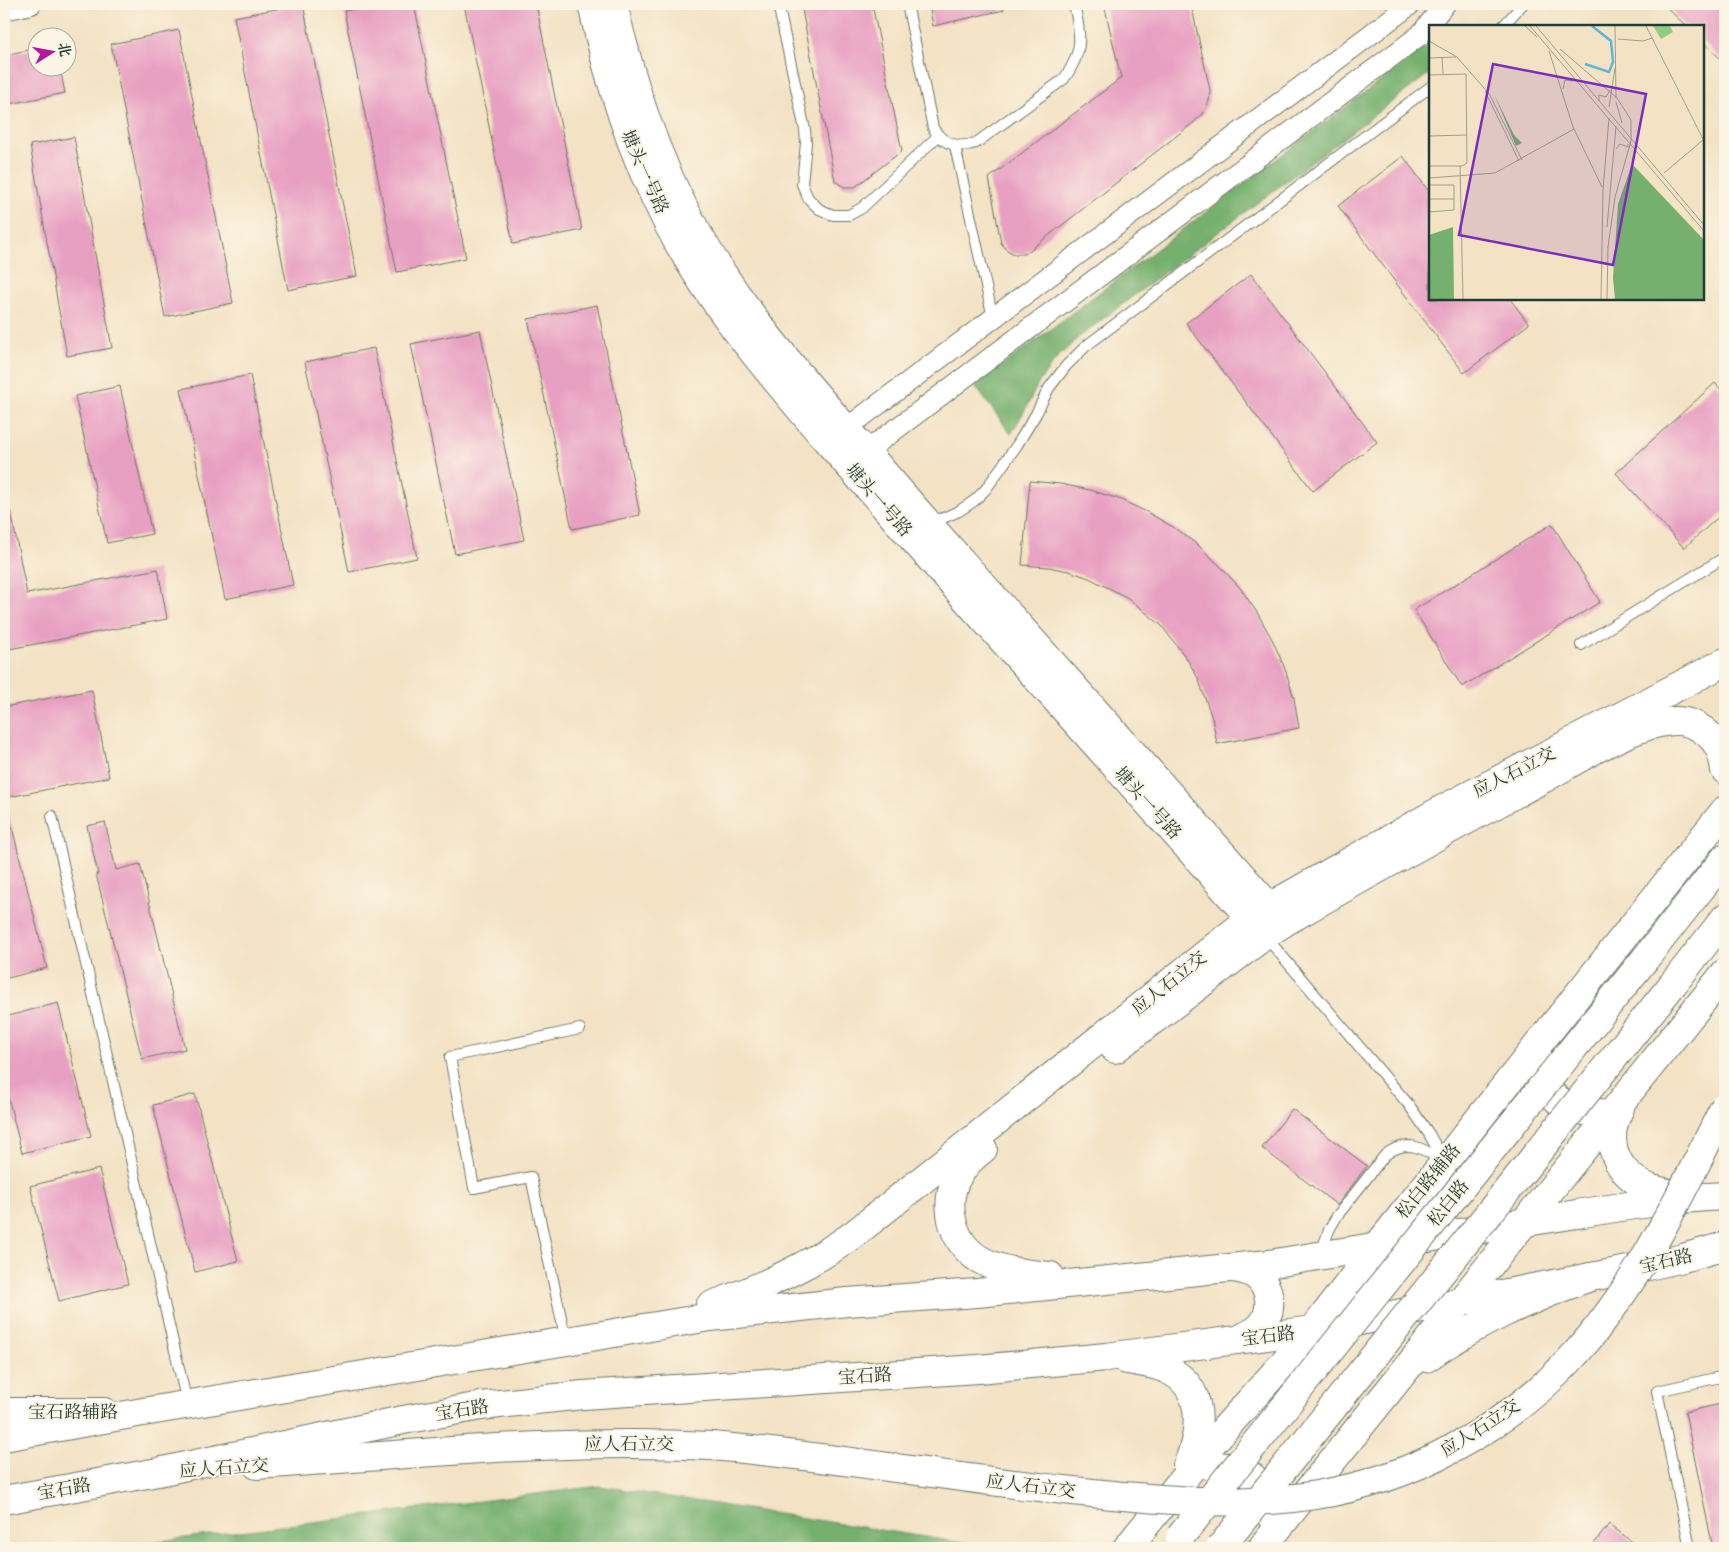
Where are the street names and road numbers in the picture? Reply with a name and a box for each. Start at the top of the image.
street label: 塘头一号路 [617,126,674,218]
street label: 塘头一号路 [841,458,918,541]
street label: 应人石立交 [1468,741,1559,802]
street label: 塘头一号路 [1110,762,1187,844]
street label: 应人石立交 [1126,945,1211,1020]
street label: 松白路辅路 [1391,1139,1465,1223]
street label: 松白路 [1423,1175,1473,1231]
street label: 宝石路 [1637,1243,1695,1278]
street label: 宝石路 [1240,1321,1296,1350]
street label: 宝石路 [837,1362,893,1389]
street label: 应人石立交 [1436,1393,1524,1462]
street label: 宝石路 [433,1394,490,1425]
street label: 宝石路辅路 [28,1400,118,1423]
street label: 应人石立交 [584,1432,674,1455]
street label: 应人石立交 [178,1453,270,1482]
street label: 应人石立交 [985,1469,1077,1502]
street label: 宝石路 [35,1472,92,1505]

